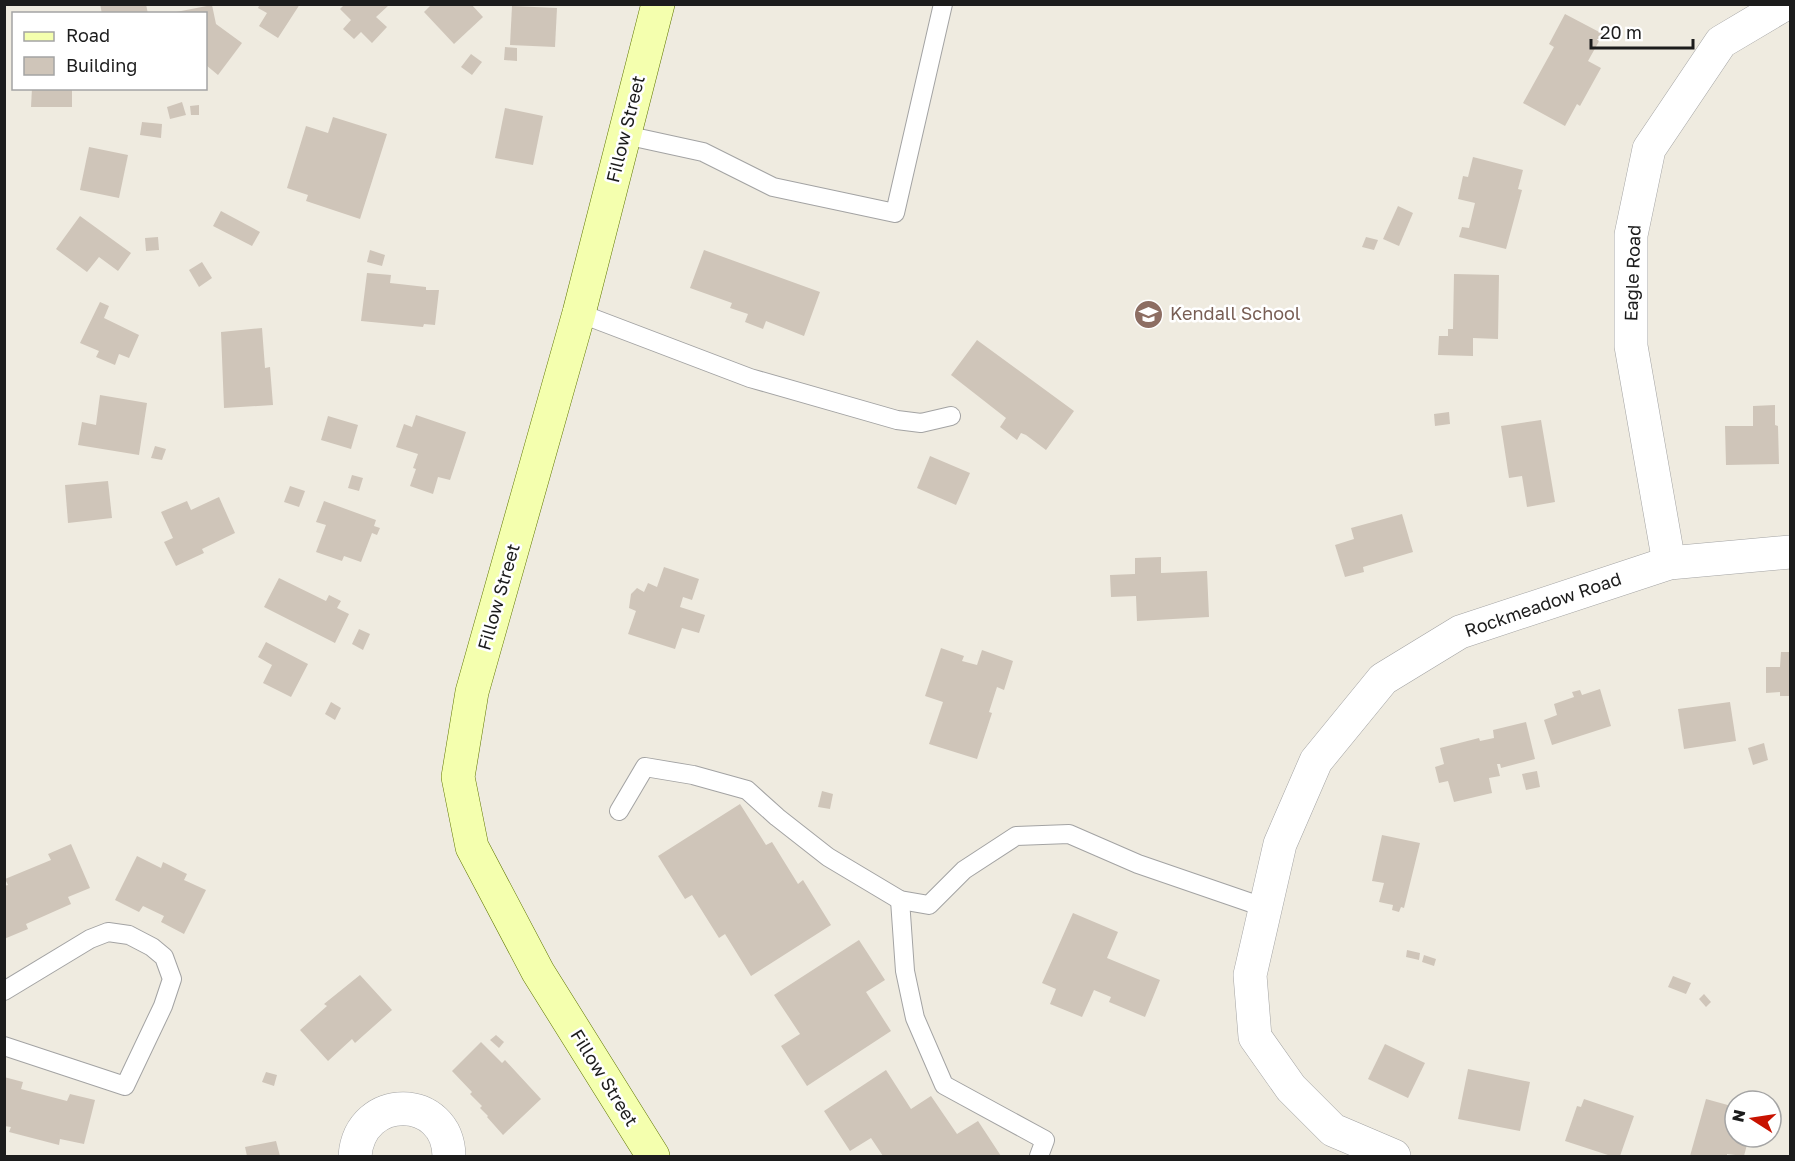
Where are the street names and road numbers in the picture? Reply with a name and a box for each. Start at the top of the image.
street label: Fillow Street [601,73,649,185]
street label: Eagle Road [1619,224,1645,322]
street label: Fillow Street [472,541,524,653]
street label: Rockmeadow Road [1461,567,1624,641]
street label: Fillow Street [566,1025,643,1130]

